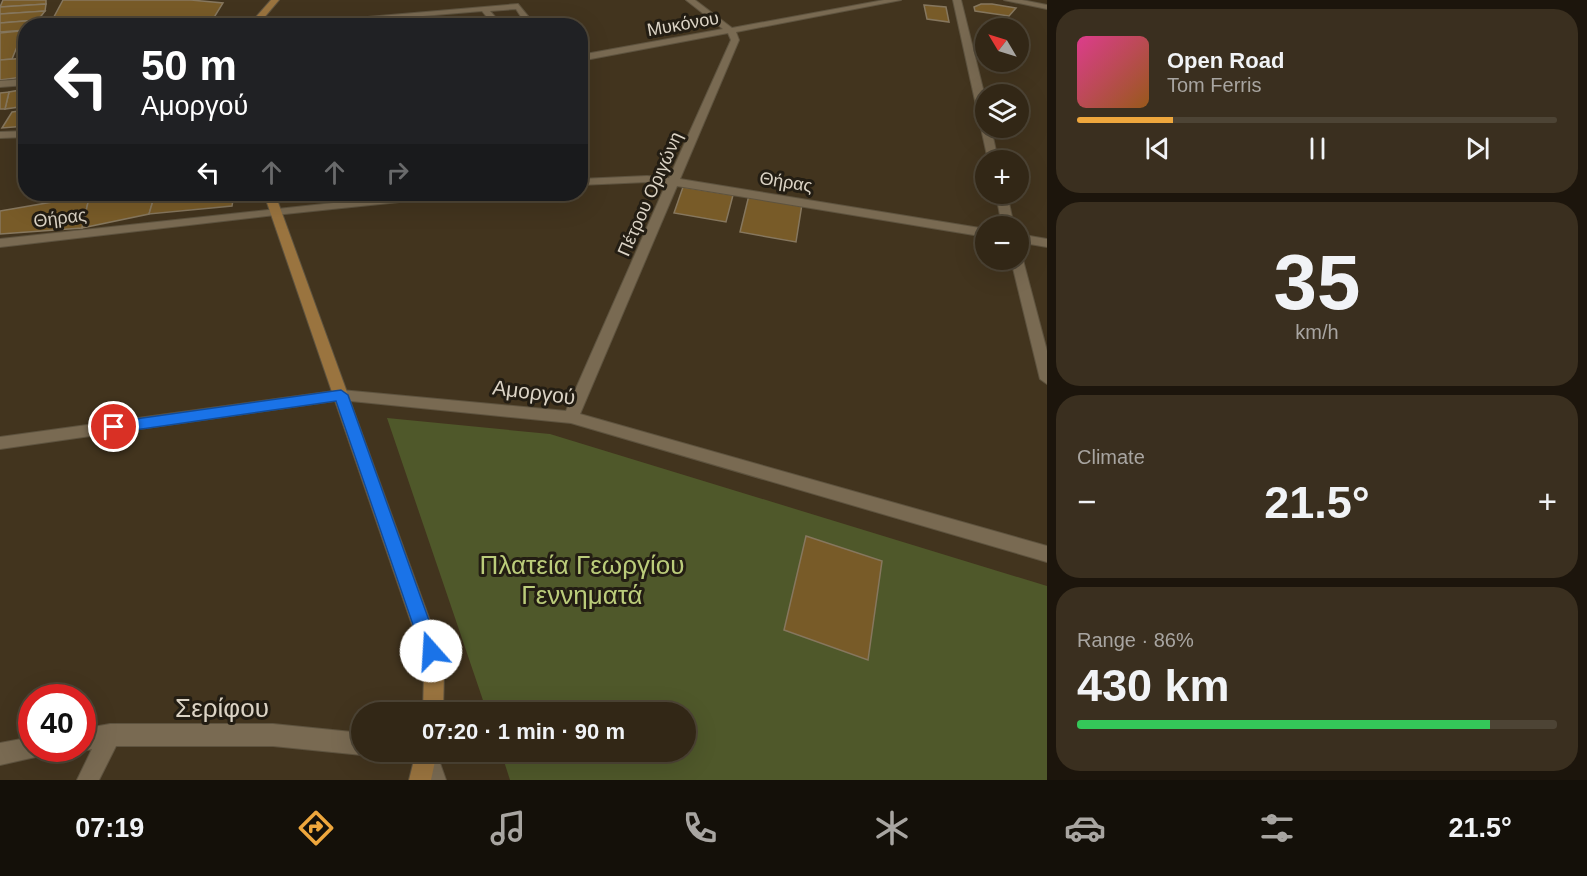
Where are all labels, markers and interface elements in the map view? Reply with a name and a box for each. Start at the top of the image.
street label: Μυκόνου [646,8,720,40]
north arrow [975,18,1029,72]
map controls [975,18,1029,270]
icon: left [42,42,120,120]
text: 50 m [141,42,237,89]
text: Open Road [1167,48,1284,73]
text: Tom Ferris [1167,74,1261,96]
button: layers [975,84,1029,138]
text: Αμοργού [141,91,248,121]
street label: Πέτρου Οριγώνη [614,129,686,259]
icon: previous [1141,132,1174,165]
icon: pause [1301,132,1334,165]
icon: next [1461,132,1494,165]
button: + [975,150,1029,204]
icon: left [192,156,225,189]
icon: ahead [255,156,288,189]
icon: ahead [318,156,351,189]
icon: right [381,156,414,189]
street label: Θήρας [758,168,814,196]
street label: Θήρας [32,205,88,231]
button: − [975,216,1029,270]
text: 35 [1274,238,1360,326]
text: km/h [1295,321,1339,343]
street label: Αμοργού [491,376,577,408]
pin [88,401,139,452]
icon: arrive [97,410,130,443]
text: Climate [1077,446,1145,468]
text: 21.5° [1264,477,1370,528]
text: − [1077,483,1096,520]
text: + [1538,483,1557,520]
park label: Πλατεία Γεωργίου Γεννηματά [480,550,684,610]
position arrow [399,619,463,683]
text: Range · 86% [1077,629,1194,651]
text: 430 km [1077,660,1230,711]
speed limit sign: 40 [18,684,96,762]
street label: Σερίφου [175,693,269,723]
text: 07:20 · 1 min · 90 m [422,719,625,744]
icon: directions [295,807,337,849]
icon: music [487,807,529,849]
icon: phone [679,807,721,849]
icon: climate [871,807,913,849]
icon: car [1064,807,1106,849]
icon: filters [1256,807,1298,849]
text: 07:19 [75,813,144,843]
text: 21.5° [1448,813,1512,843]

